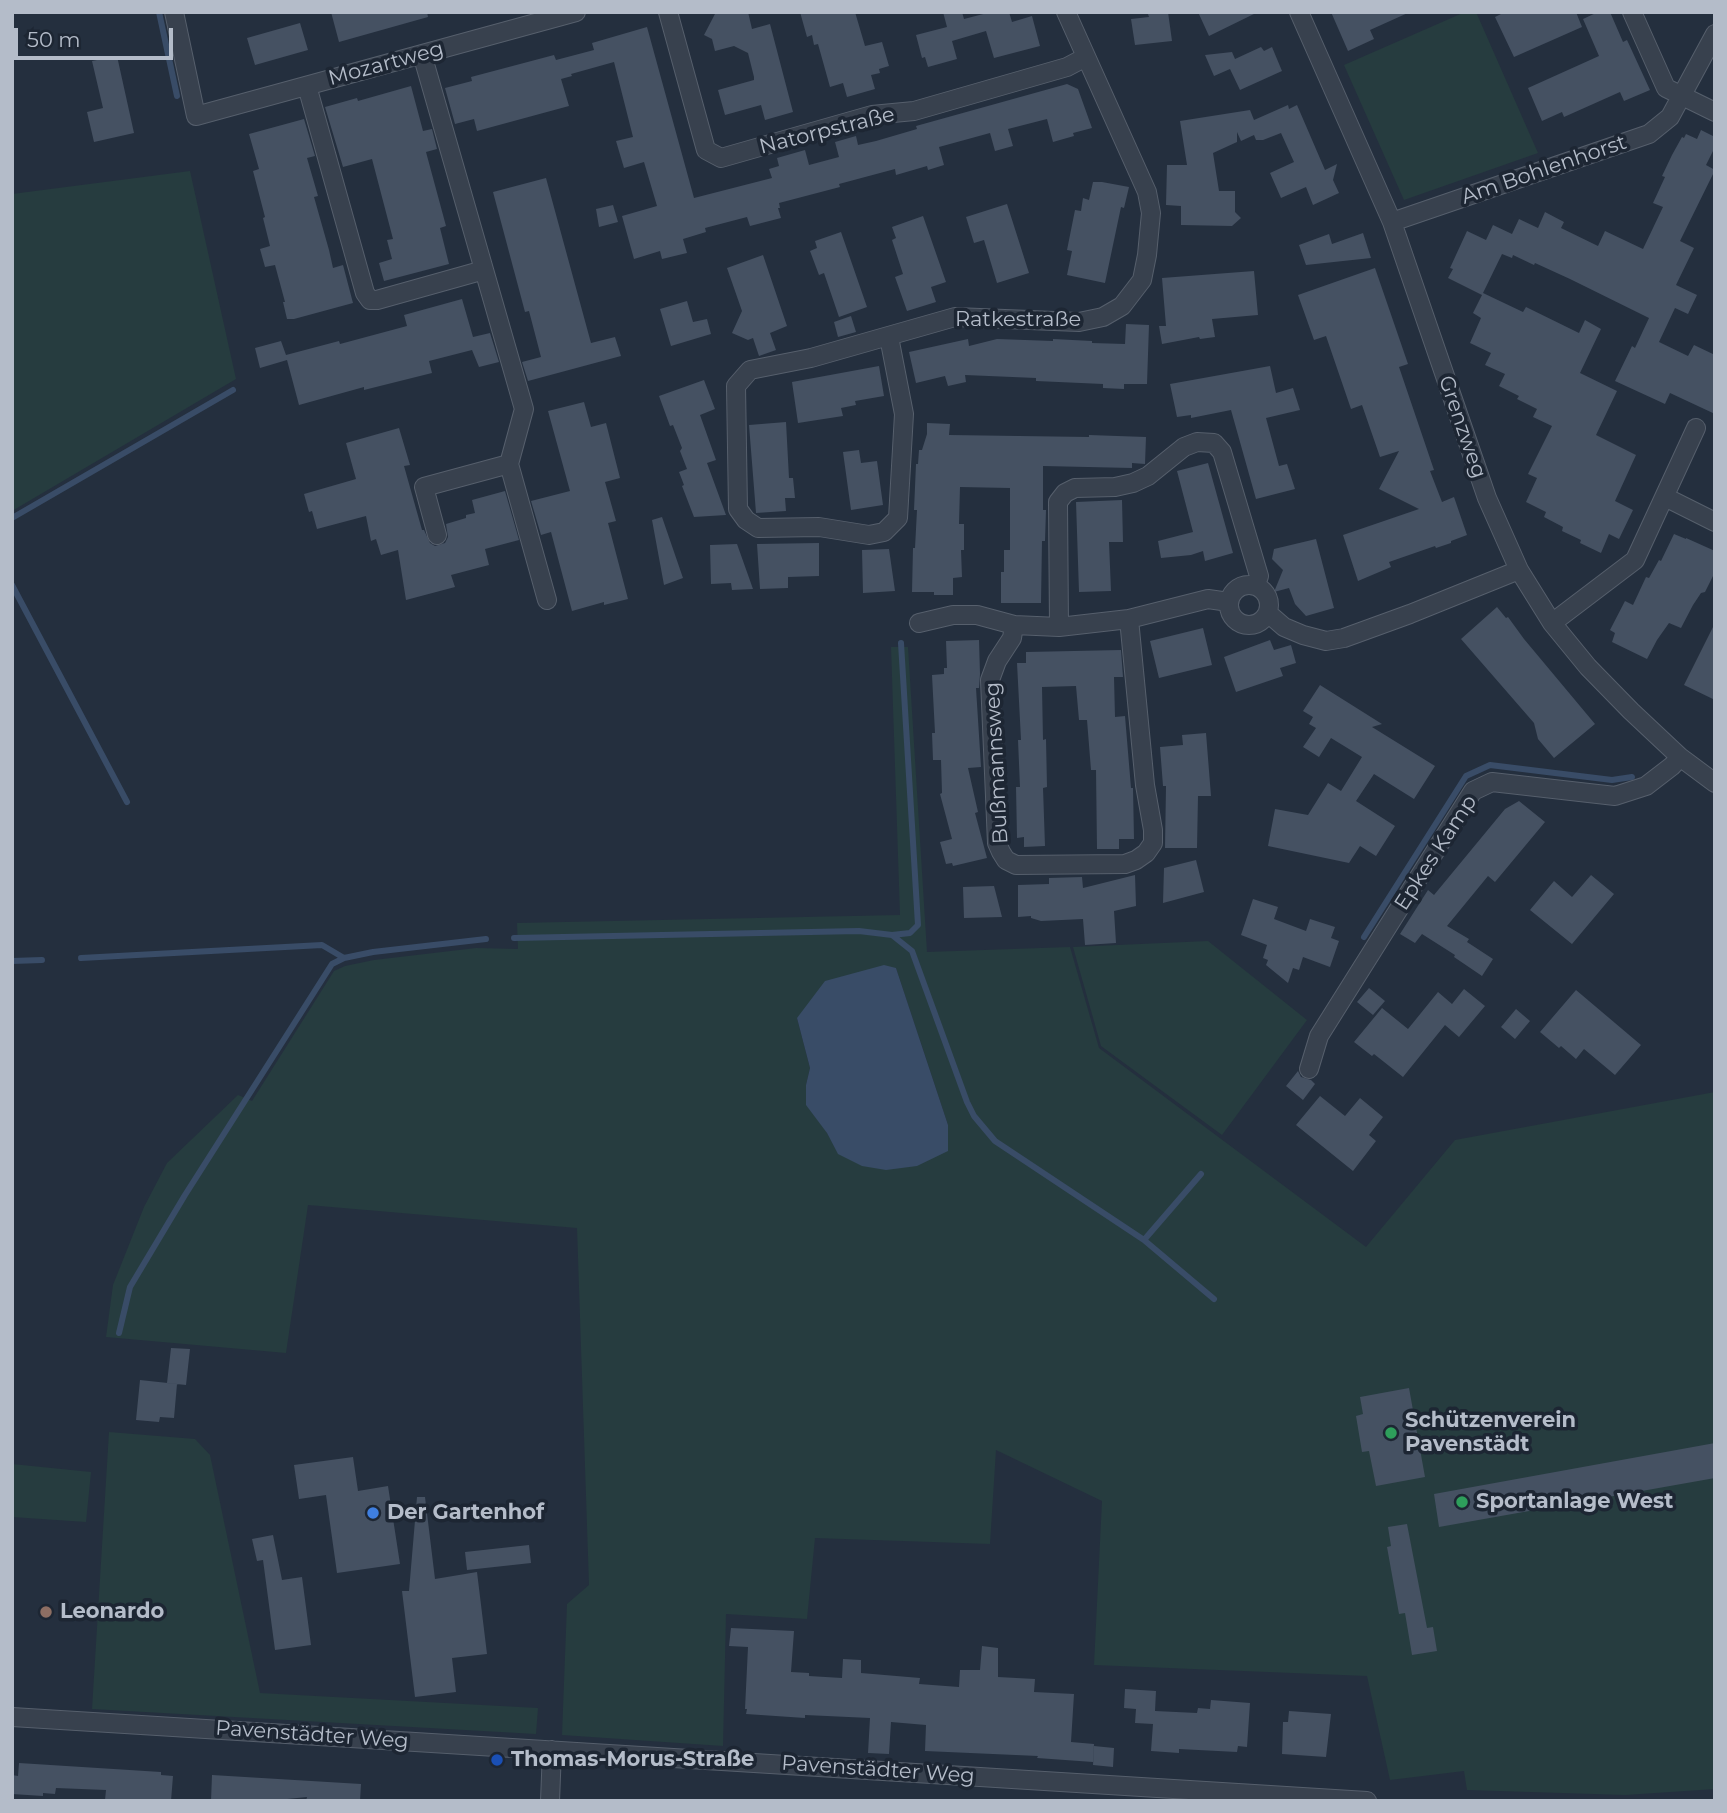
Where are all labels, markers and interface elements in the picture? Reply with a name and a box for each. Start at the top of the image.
scale bar [18,14,177,58]
text: 50 m [27,27,81,52]
street label: Mozartweg [326,37,446,91]
street label: Natorpstraße [757,102,897,160]
street label: Am Bohlenhorst [1458,130,1630,210]
street label: Ratkestraße [955,307,1081,333]
street label: Grenzweg [1433,372,1491,482]
street label: Bußmannsweg [980,681,1014,845]
street label: Epkes Kamp [1389,791,1483,915]
place label: Schützenverein Pavenstädt [1405,1408,1576,1458]
marker: Schützenverein Pavenstädt [1383,1425,1399,1441]
place label: Sportanlage West [1476,1489,1673,1515]
marker: Sportanlage West [1454,1494,1470,1510]
place label: Der Gartenhof [387,1500,544,1526]
marker: Der Gartenhof [365,1505,381,1521]
place label: Leonardo [60,1599,164,1625]
marker: Leonardo [38,1604,54,1620]
street label: Pavenstädter Weg [215,1716,409,1754]
place label: Thomas-Morus-Straße [511,1747,754,1773]
street label: Pavenstädter Weg [781,1751,975,1789]
marker: Thomas-Morus-Straße [489,1752,505,1768]

